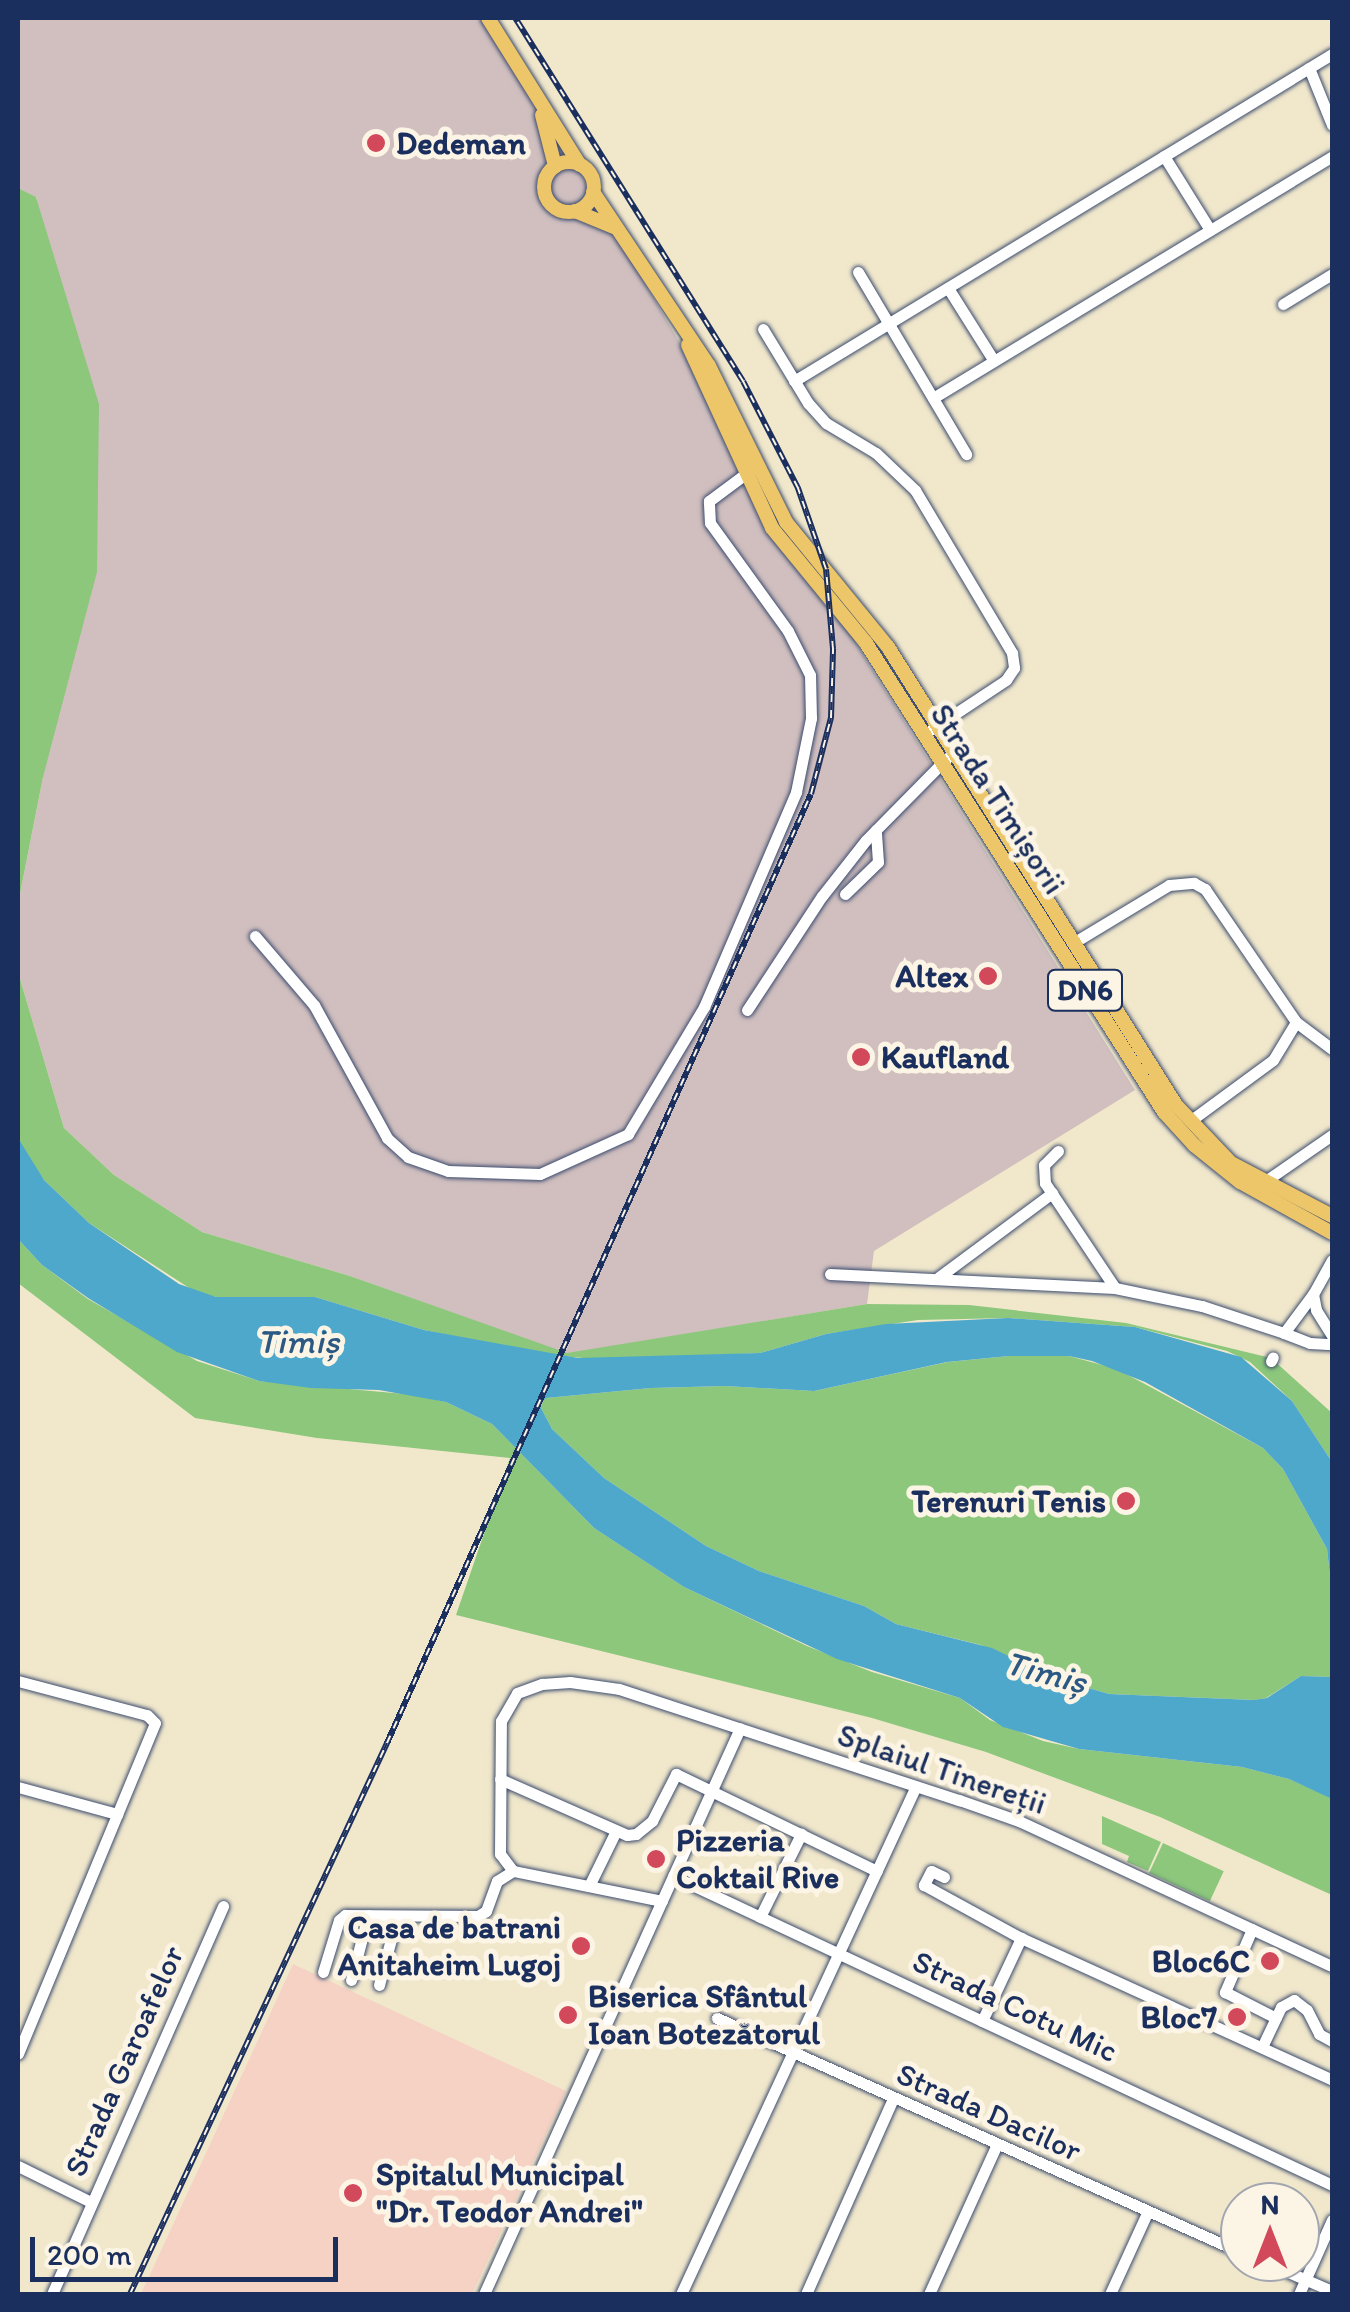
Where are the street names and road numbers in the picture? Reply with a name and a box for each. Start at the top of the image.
street label: Strada Timișorii [922,697,1074,901]
road number: DN6 [1045,965,1125,1015]
street label: Splaiul Tinereții [833,1715,1051,1823]
street label: Strada Garoafelor [56,1940,192,2182]
street label: Strada Cotu Mic [907,1942,1123,2070]
street label: Strada Dacilor [891,2054,1087,2170]

